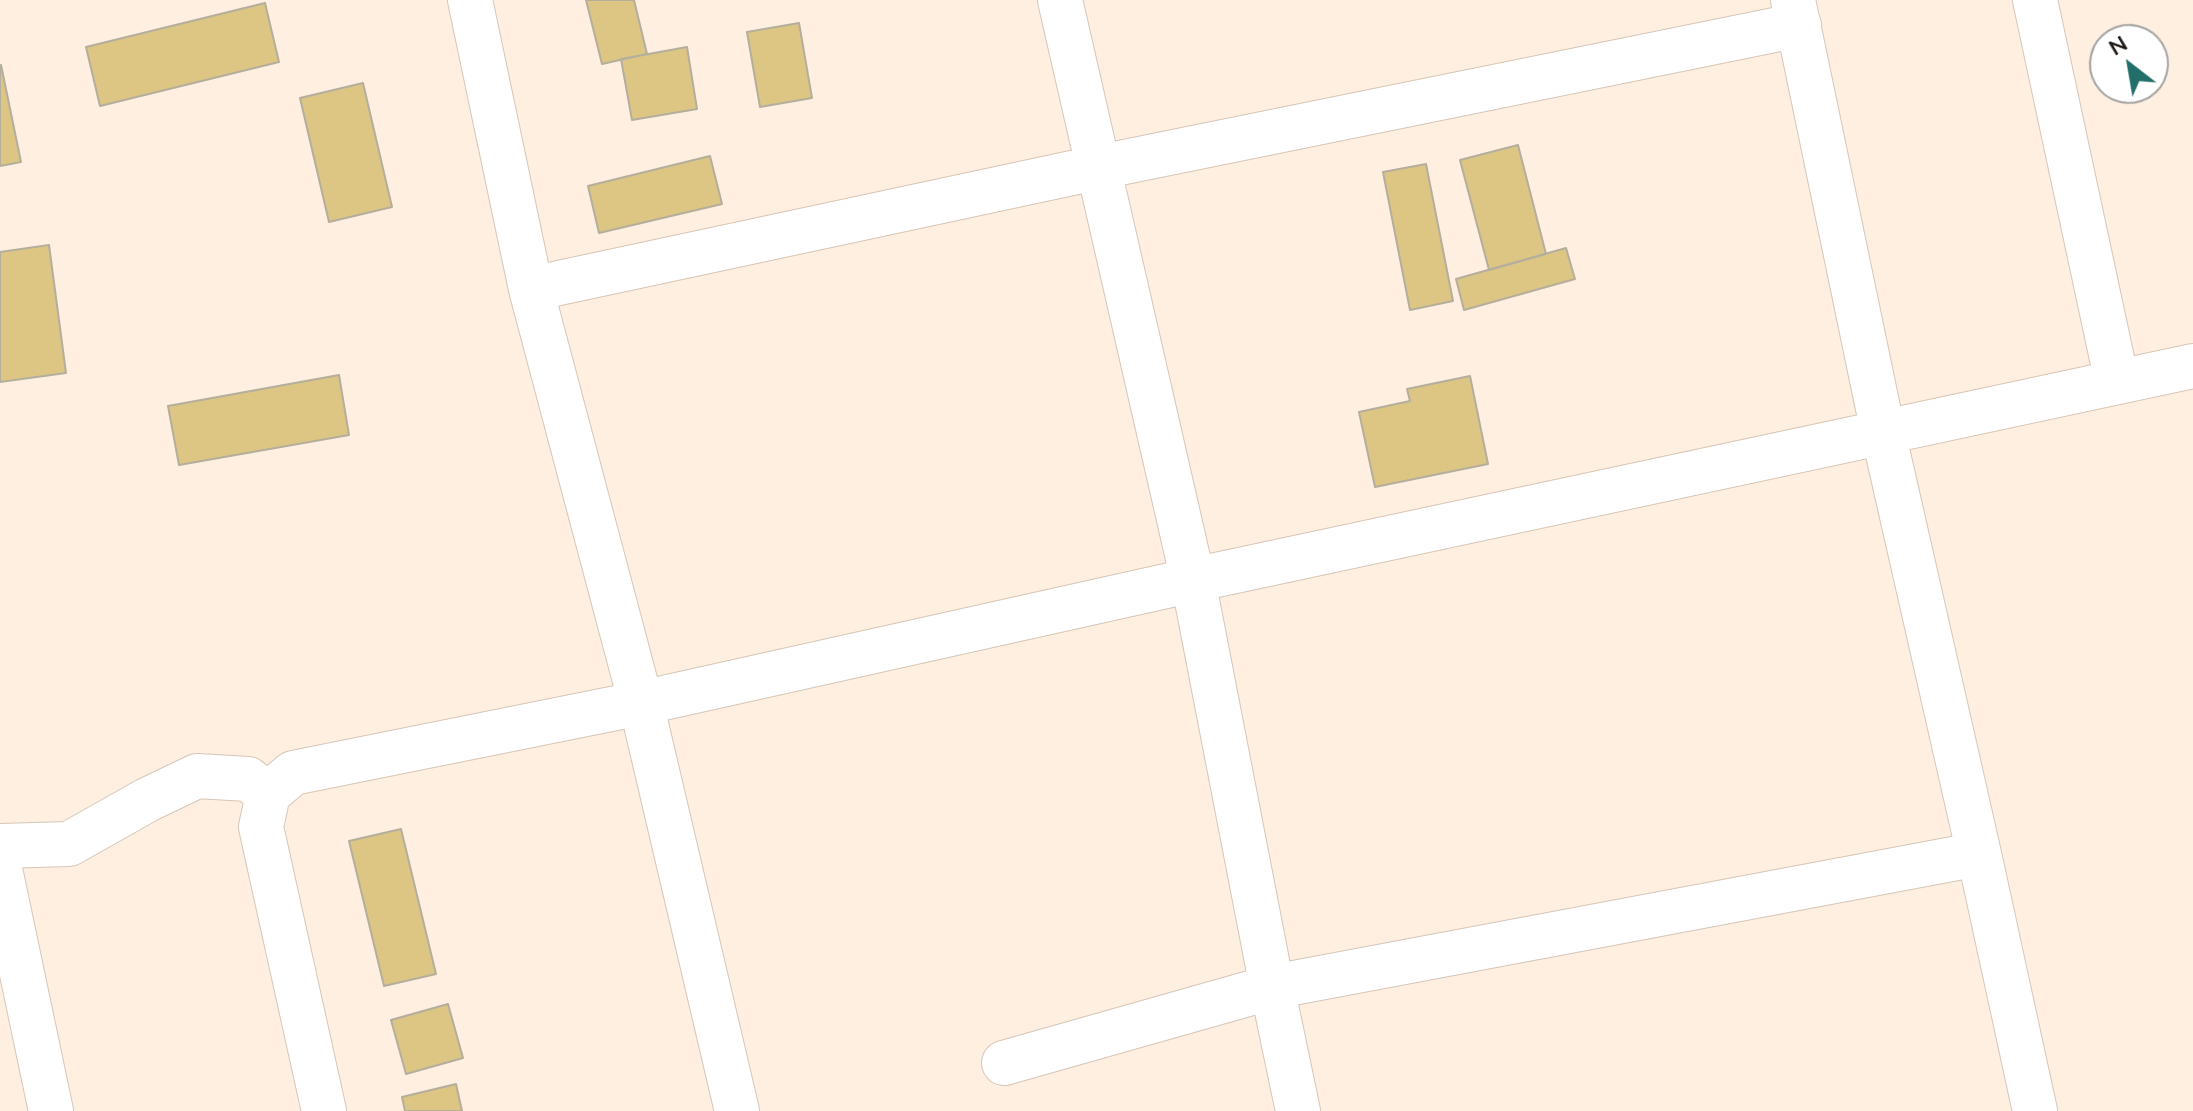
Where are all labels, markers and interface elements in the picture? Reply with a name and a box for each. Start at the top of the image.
north arrow [2089,24,2169,104]
text: N [2103,29,2132,61]

